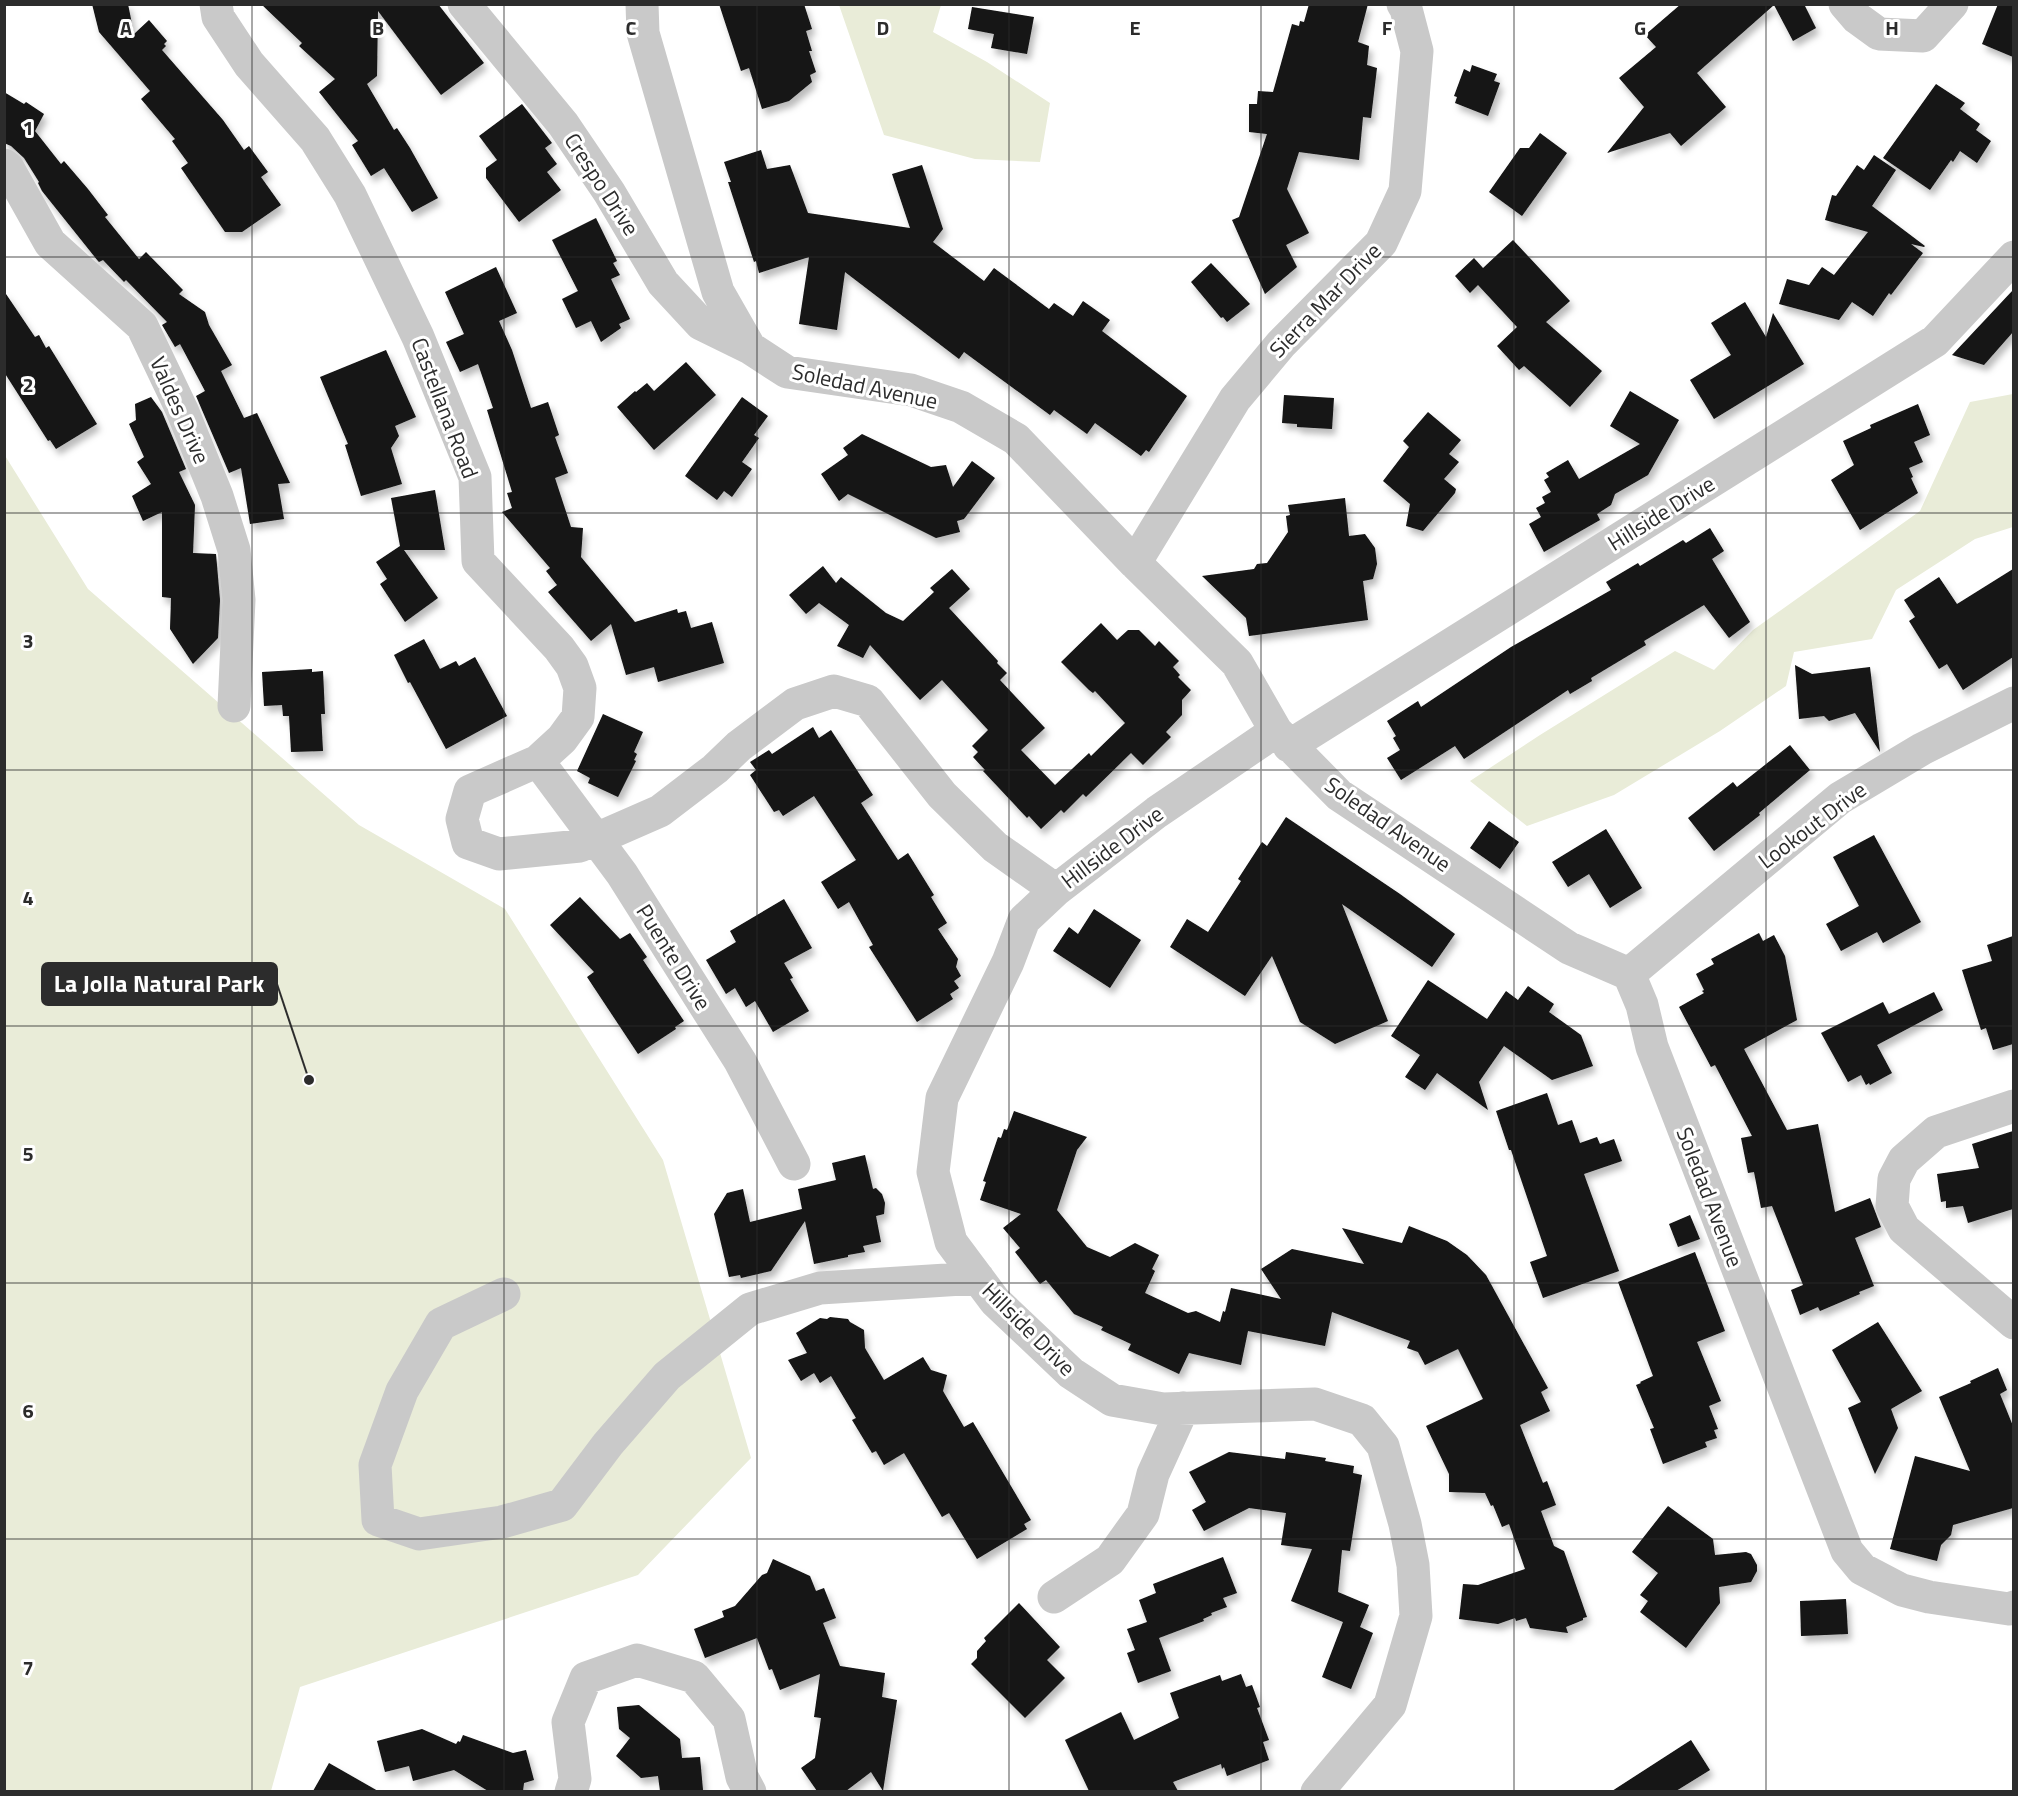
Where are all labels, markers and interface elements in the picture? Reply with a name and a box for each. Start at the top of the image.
text: A [120,12,132,43]
text: B [372,12,384,43]
text: C [626,12,637,43]
text: D [877,12,889,43]
text: E [1129,12,1141,43]
text: F [1382,12,1393,43]
text: G [1634,12,1646,43]
text: H [1885,12,1899,43]
text: 1 [22,112,34,143]
street label: Crespo Drive [556,126,648,242]
street label: Sierra Mar Drive [1261,235,1389,365]
street label: Castellana Road [403,333,487,483]
street label: Valdes Drive [141,351,219,469]
street label: Soledad Avenue [789,354,941,418]
text: 2 [22,369,34,400]
street label: Hillside Drive [1601,467,1721,559]
text: 3 [22,625,34,656]
street label: Soledad Avenue [1318,768,1458,880]
street label: Lookout Drive [1751,773,1873,877]
street label: Hillside Drive [1054,797,1170,897]
text: 4 [22,882,34,913]
street label: Puente Drive [628,897,720,1017]
callout: La Jolla Natural Park [42,963,277,1005]
text: La Jolla Natural Park [54,965,265,1001]
street label: Soledad Avenue [1668,1122,1752,1272]
text: 5 [22,1138,34,1169]
street label: Hillside Drive [974,1274,1084,1384]
text: 6 [22,1395,34,1426]
text: 7 [22,1652,34,1683]

